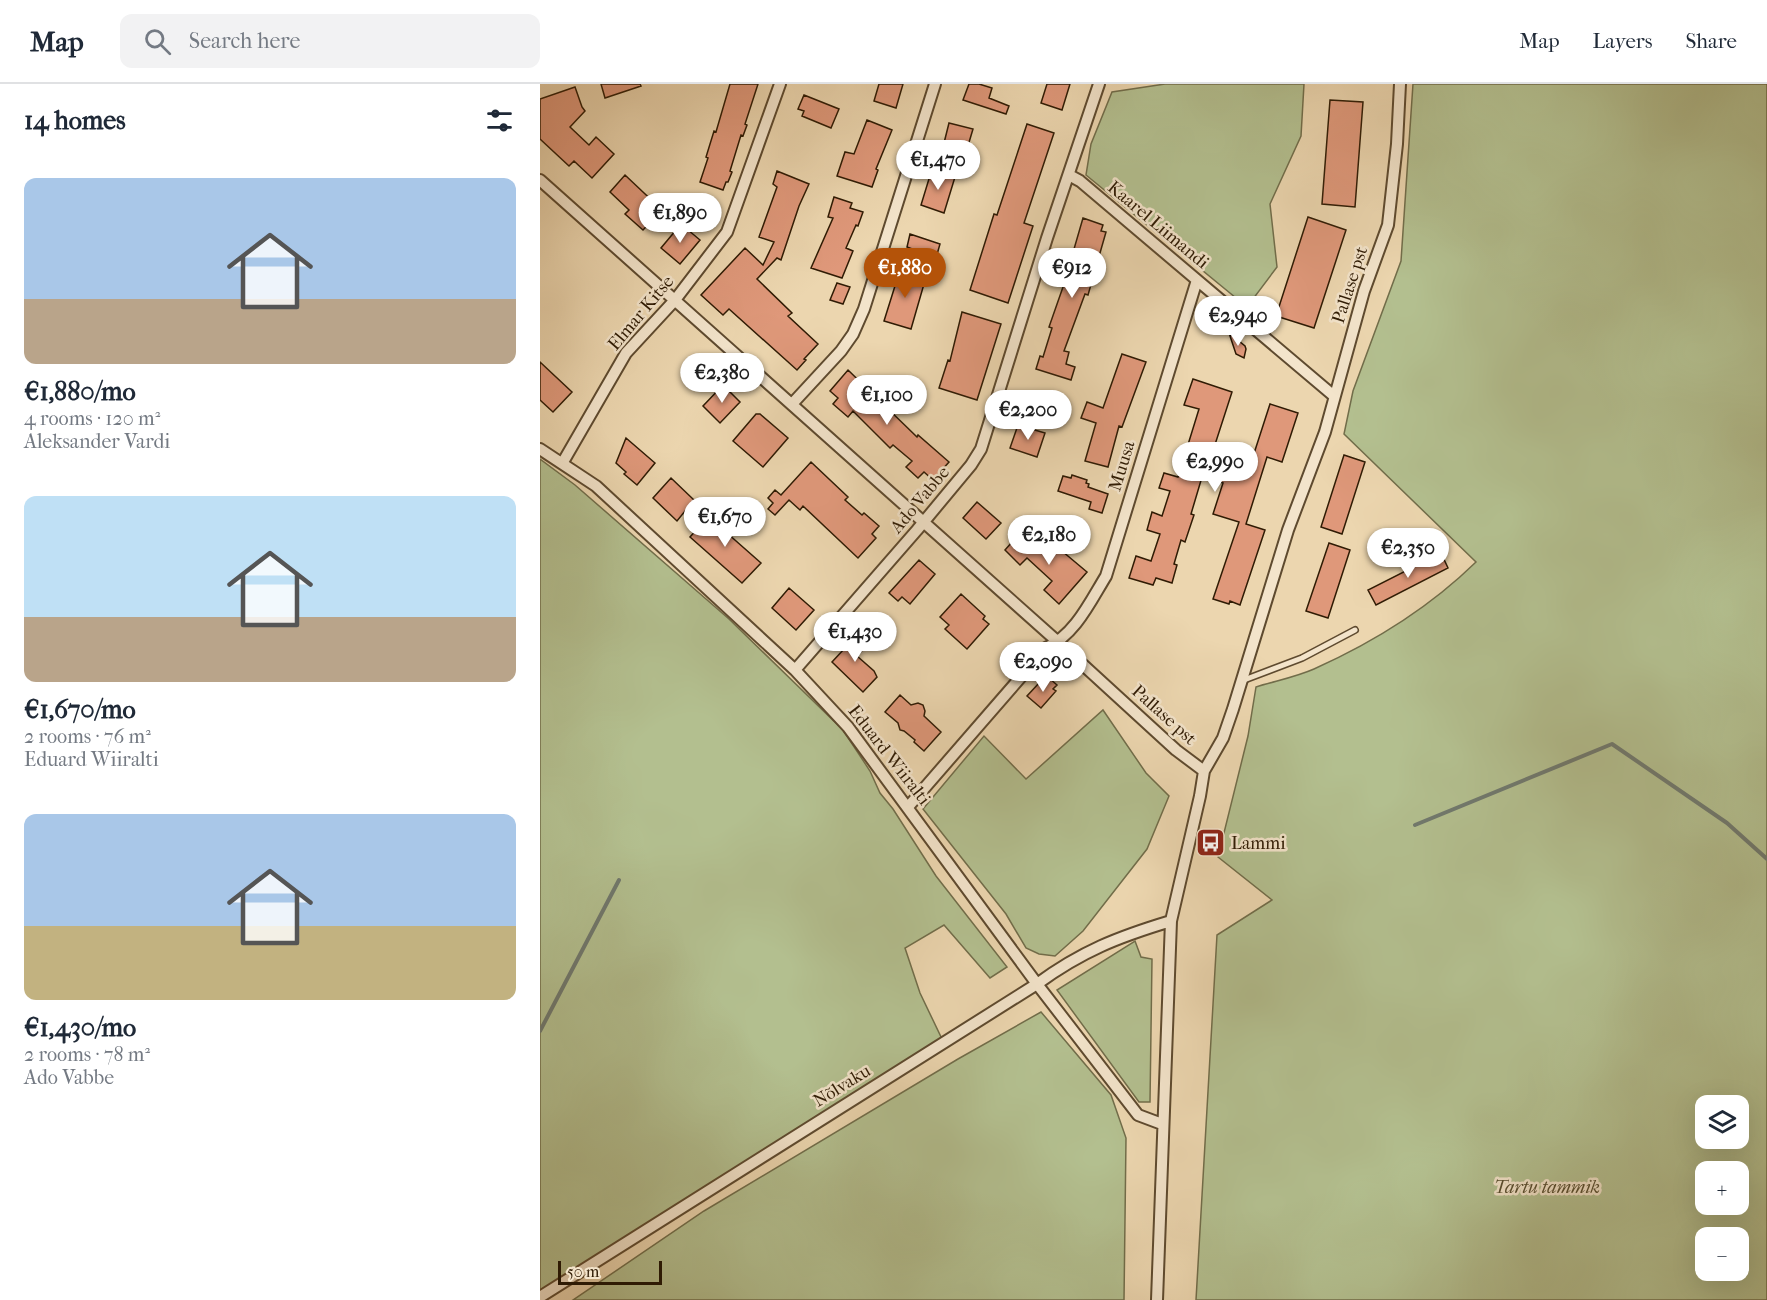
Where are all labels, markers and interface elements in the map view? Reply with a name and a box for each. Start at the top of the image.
search box [120,14,540,68]
text: Map [30,25,84,58]
icon: search [141,25,174,58]
text: Search here [189,28,300,54]
text: Map [1519,29,1560,53]
text: Layers [1593,29,1652,53]
text: Share [1685,29,1737,53]
icon: filters [483,104,516,137]
text: 14 homes [24,105,126,136]
pin: €1,470 [889,140,987,191]
text: €1,470 [910,148,966,171]
street label: Kaarel Liimandi [1103,177,1213,274]
pin: €1,890 [631,193,729,244]
text: €1,890 [653,201,707,224]
icon: home [216,217,324,325]
street label: Pallase pst [1328,243,1372,326]
pin: €1,880 [856,248,954,299]
pin: €912 [1036,248,1108,299]
text: €1,880 [878,256,932,279]
text: €912 [1052,256,1092,279]
street label: Elmar Kitse [604,271,678,355]
pin: €2,940 [1189,296,1287,347]
text: €2,940 [1208,304,1268,327]
pin: €2,380 [673,353,771,404]
text: €2,380 [694,361,750,384]
pin: €1,100 [838,375,936,426]
text: €1,880/mo [24,376,136,407]
text: €1,100 [861,383,913,406]
pin: €2,200 [979,390,1077,441]
text: €2,200 [999,398,1057,421]
text: 4 rooms · 120 m² [24,407,160,430]
text: Aleksander Vardi [24,430,170,453]
street label: Muusa [1104,438,1140,494]
pin: €2,990 [1166,442,1264,493]
text: €2,990 [1186,450,1244,473]
street label: Ado Vabbe [885,462,954,539]
pin: €1,670 [676,497,774,548]
text: €1,670 [698,505,752,528]
pin: €2,180 [1000,515,1098,566]
text: €2,180 [1022,523,1076,546]
pin: €2,350 [1359,528,1457,579]
icon: home [216,535,324,643]
text: €2,350 [1381,536,1435,559]
pin: €1,430 [806,612,904,663]
text: €1,430 [828,620,882,643]
pin: €2,090 [994,642,1092,693]
text: €2,090 [1014,650,1072,673]
street label: Pallase pst [1127,681,1201,750]
text: €1,670/mo [24,694,136,725]
street label: Eduard Wiiralti [843,701,935,810]
text: 2 rooms · 76 m² [24,725,151,748]
text: Eduard Wiiralti [24,748,159,771]
bus stop icon: Lammi [1194,827,1226,859]
place label: Lammi [1231,833,1286,854]
icon: home [216,853,324,961]
text: €1,430/mo [24,1012,136,1043]
text: 2 rooms · 78 m² [24,1043,150,1066]
street label: Nõlvaku [809,1060,875,1112]
text: Ado Vabbe [24,1066,114,1089]
map controls [1695,1095,1749,1281]
button: layers [1695,1095,1749,1149]
button: + [1695,1161,1749,1215]
park label: Tartu tammik [1494,1177,1600,1198]
button: − [1695,1227,1749,1281]
scale bar [558,1258,662,1286]
text: 50 m [567,1262,599,1281]

